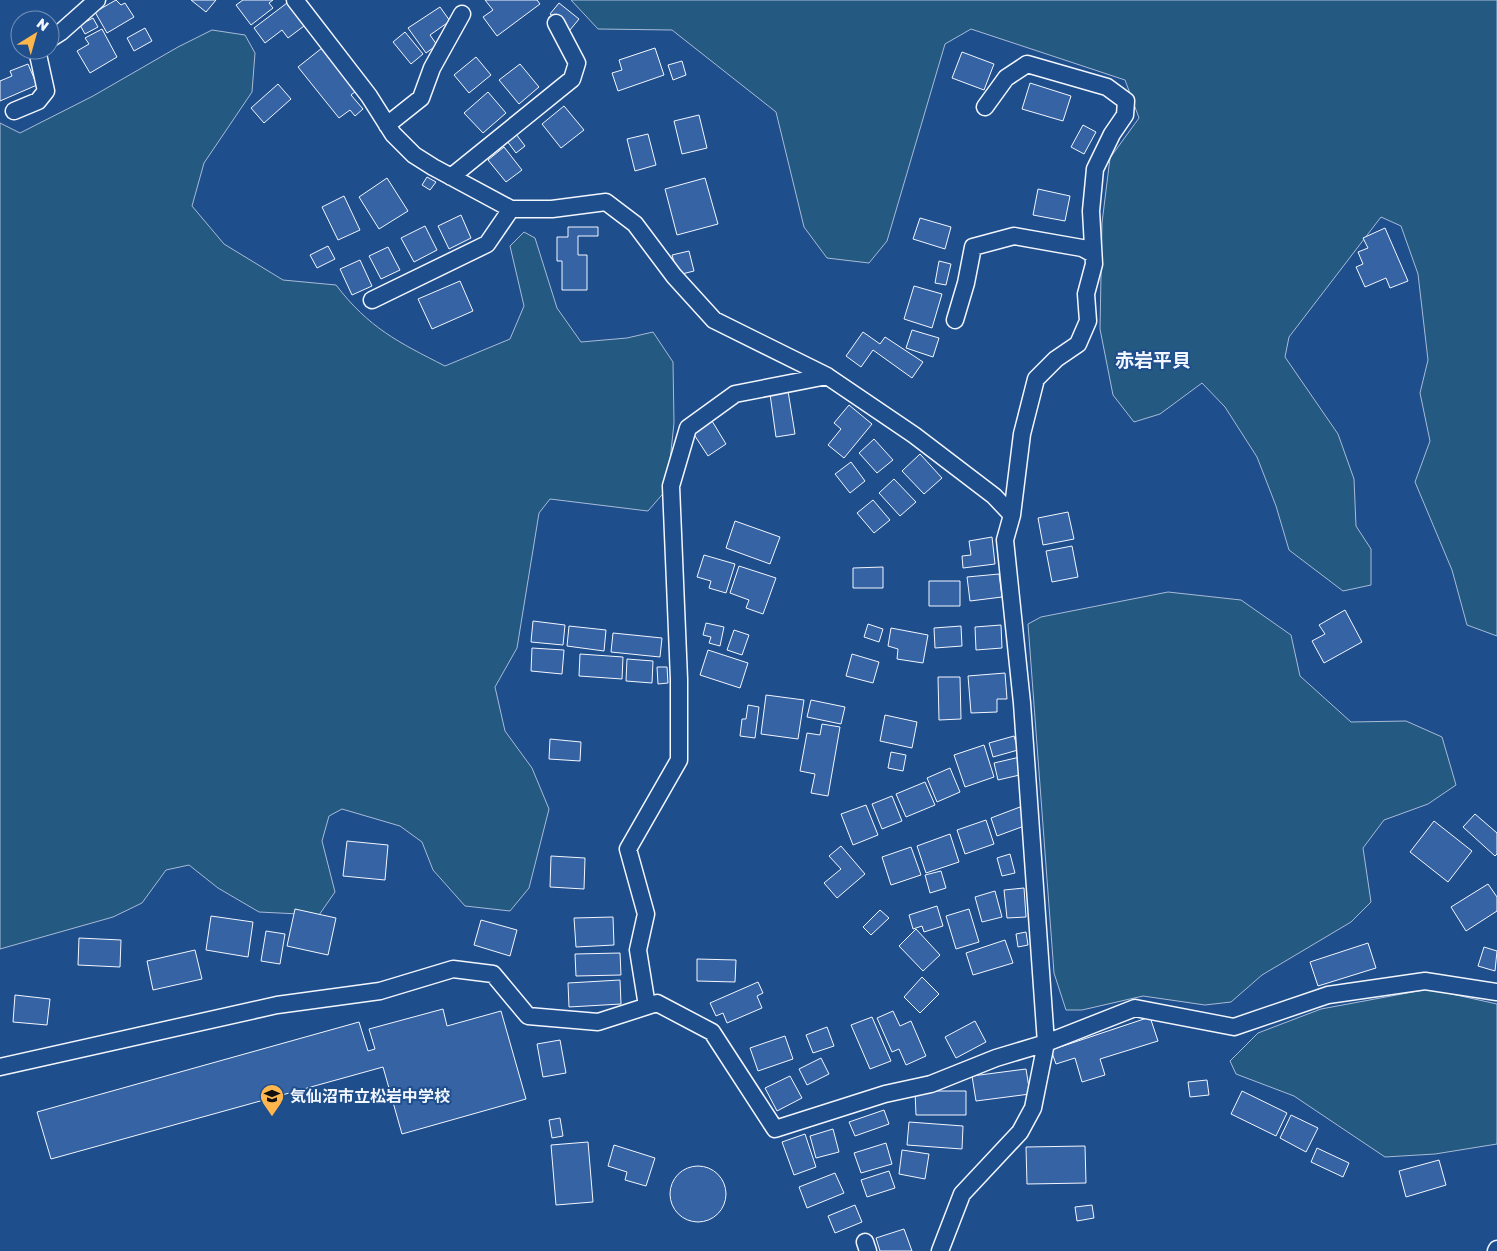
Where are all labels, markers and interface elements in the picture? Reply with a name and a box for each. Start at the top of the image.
north arrow [10,10,60,60]
text: N [34,14,52,34]
district label: 赤岩平貝 [1115,348,1191,371]
school or university icon: 気仙沼市立松岩中学校 [259,1083,285,1117]
place label: 気仙沼市立松岩中学校 [290,1086,450,1106]

